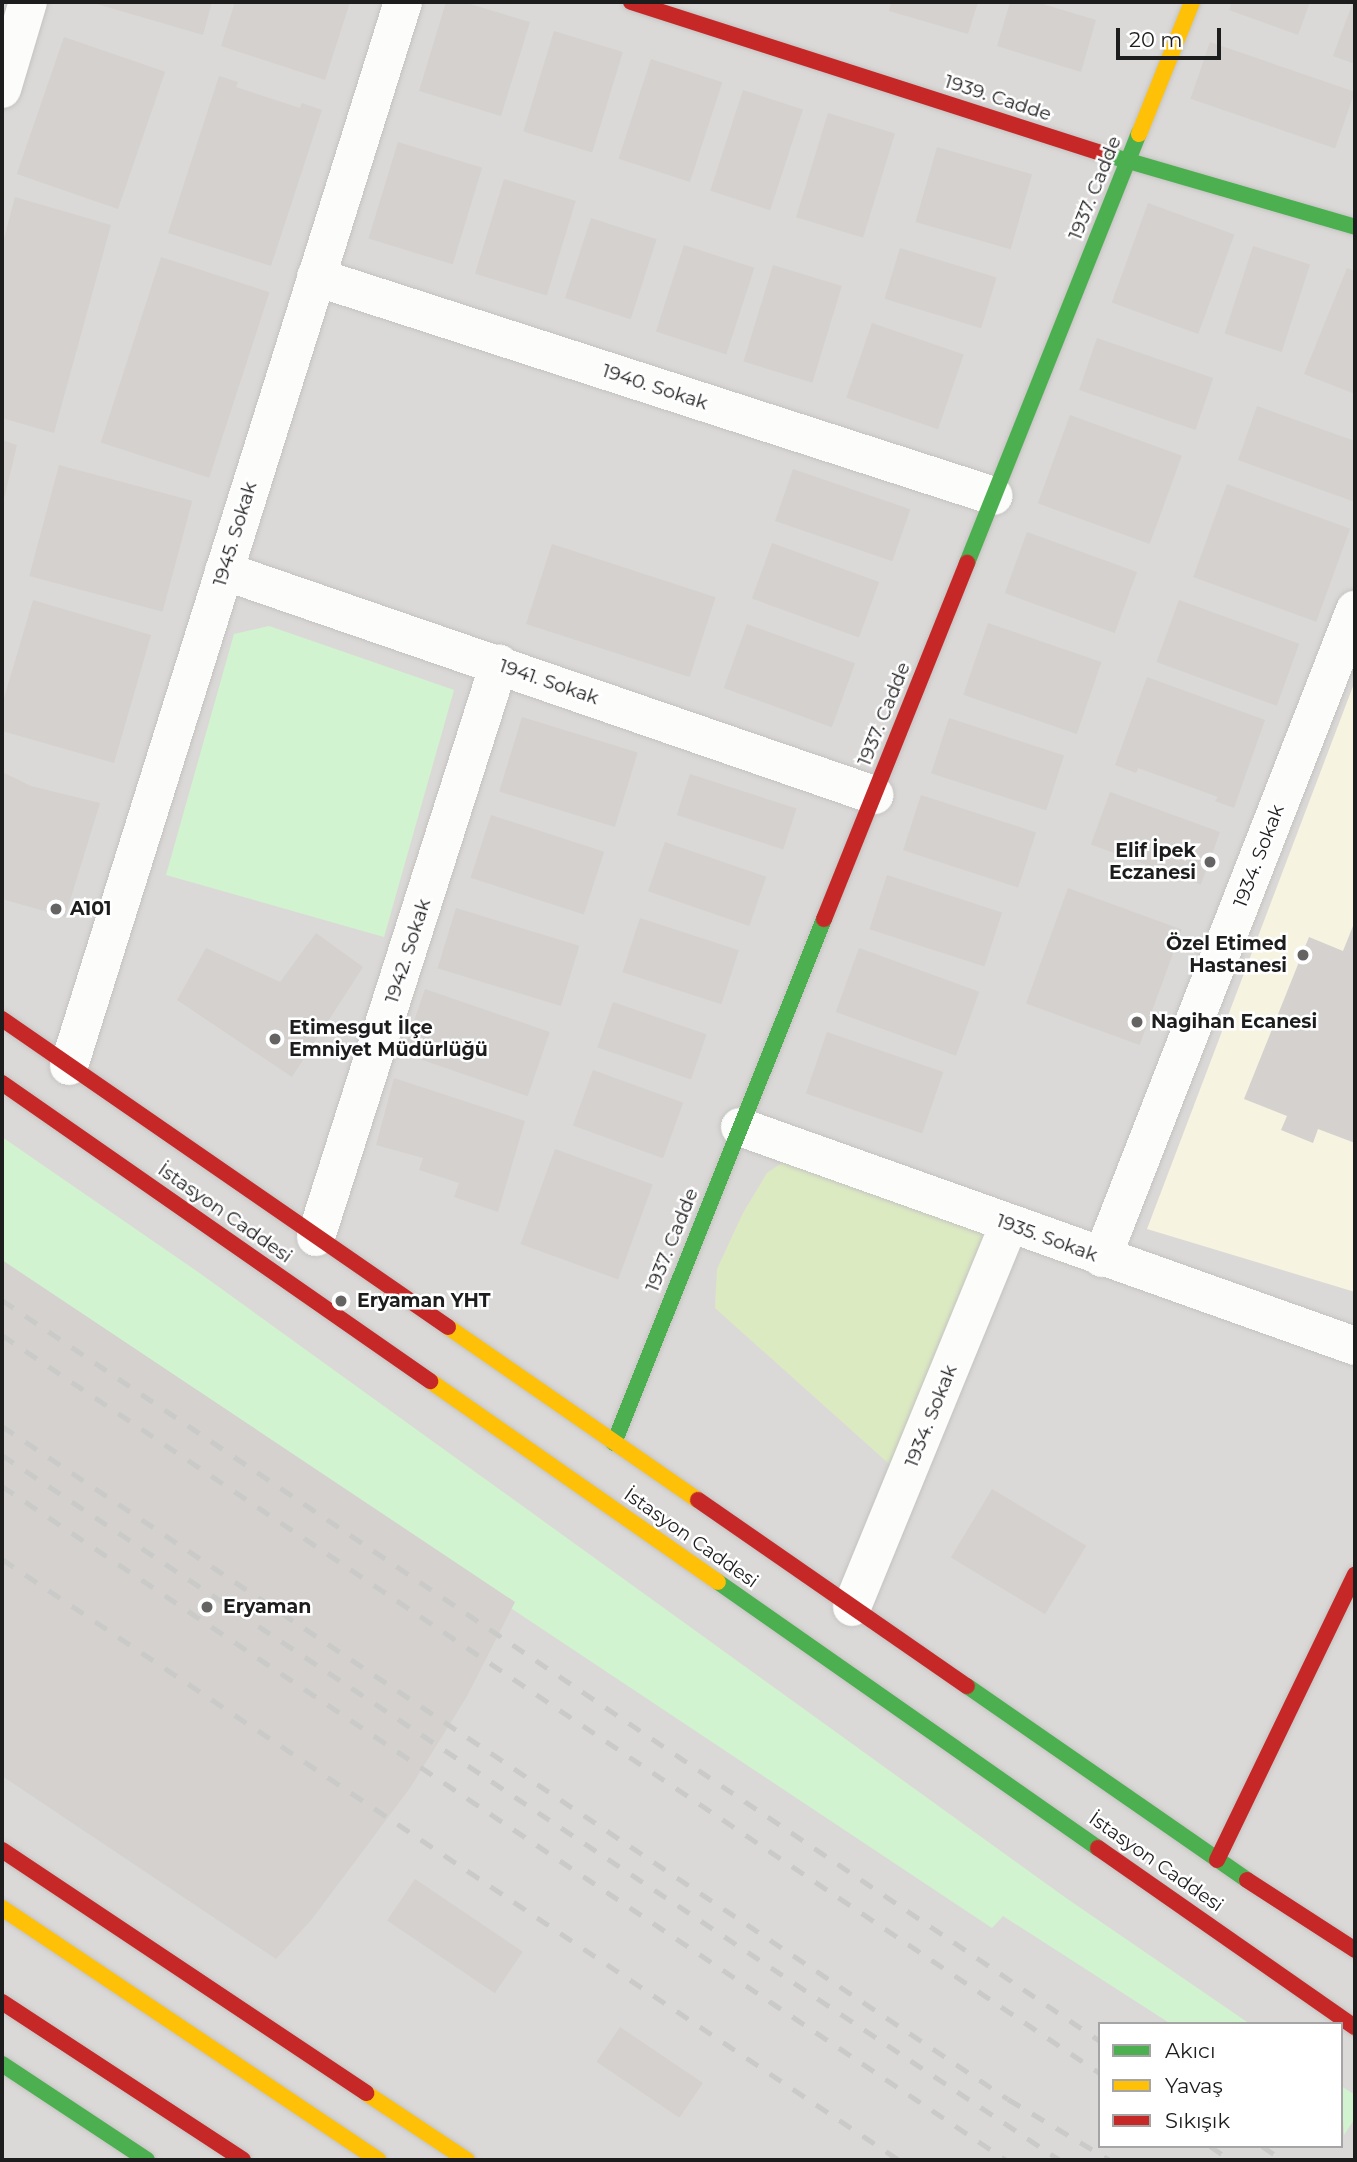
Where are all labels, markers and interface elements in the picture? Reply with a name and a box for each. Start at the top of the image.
scale bar [1119,14,1224,58]
text: 20 m [1129,27,1183,52]
street label: 1939. Cadde [942,70,1054,126]
street label: 1937. Cadde [1064,133,1126,243]
street label: 1940. Sokak [599,359,711,415]
street label: 1945. Sokak [208,479,262,589]
street label: 1941. Sokak [496,654,602,710]
street label: 1937. Cadde [853,659,915,769]
street label: 1934. Sokak [1229,801,1289,911]
place label: Elif İpek Eczanesi [1109,840,1196,884]
marker: Elif İpek Eczanesi [1202,854,1218,870]
street label: 1942. Sokak [380,896,436,1006]
place label: A101 [70,898,111,920]
marker: A101 [48,901,64,917]
place label: Özel Etimed Hastanesi [1166,933,1287,977]
marker: Özel Etimed Hastanesi [1293,945,1313,965]
place label: Nagihan Ecanesi [1151,1011,1317,1033]
marker: Nagihan Ecanesi [1129,1014,1145,1030]
place label: Etimesgut İlçe Emniyet Müdürlüğü [289,1017,488,1061]
marker: Etimesgut İlçe Emniyet Müdürlüğü [267,1031,283,1047]
street label: İstasyon Caddesi [153,1158,297,1268]
street label: 1937. Cadde [641,1185,703,1295]
street label: 1935. Sokak [993,1209,1101,1267]
place label: Eryaman YHT [357,1290,490,1312]
marker: Eryaman YHT [331,1291,351,1311]
street label: 1934. Sokak [900,1362,962,1470]
street label: İstasyon Caddesi [619,1483,763,1593]
place label: Eryaman [223,1596,311,1618]
marker: Eryaman [197,1597,217,1617]
street label: İstasyon Caddesi [1084,1807,1228,1917]
legend [1098,2022,1343,2148]
text: Akıcı [1165,2038,1216,2063]
text: Yavaş [1165,2073,1223,2098]
text: Sıkışık [1165,2108,1230,2133]

